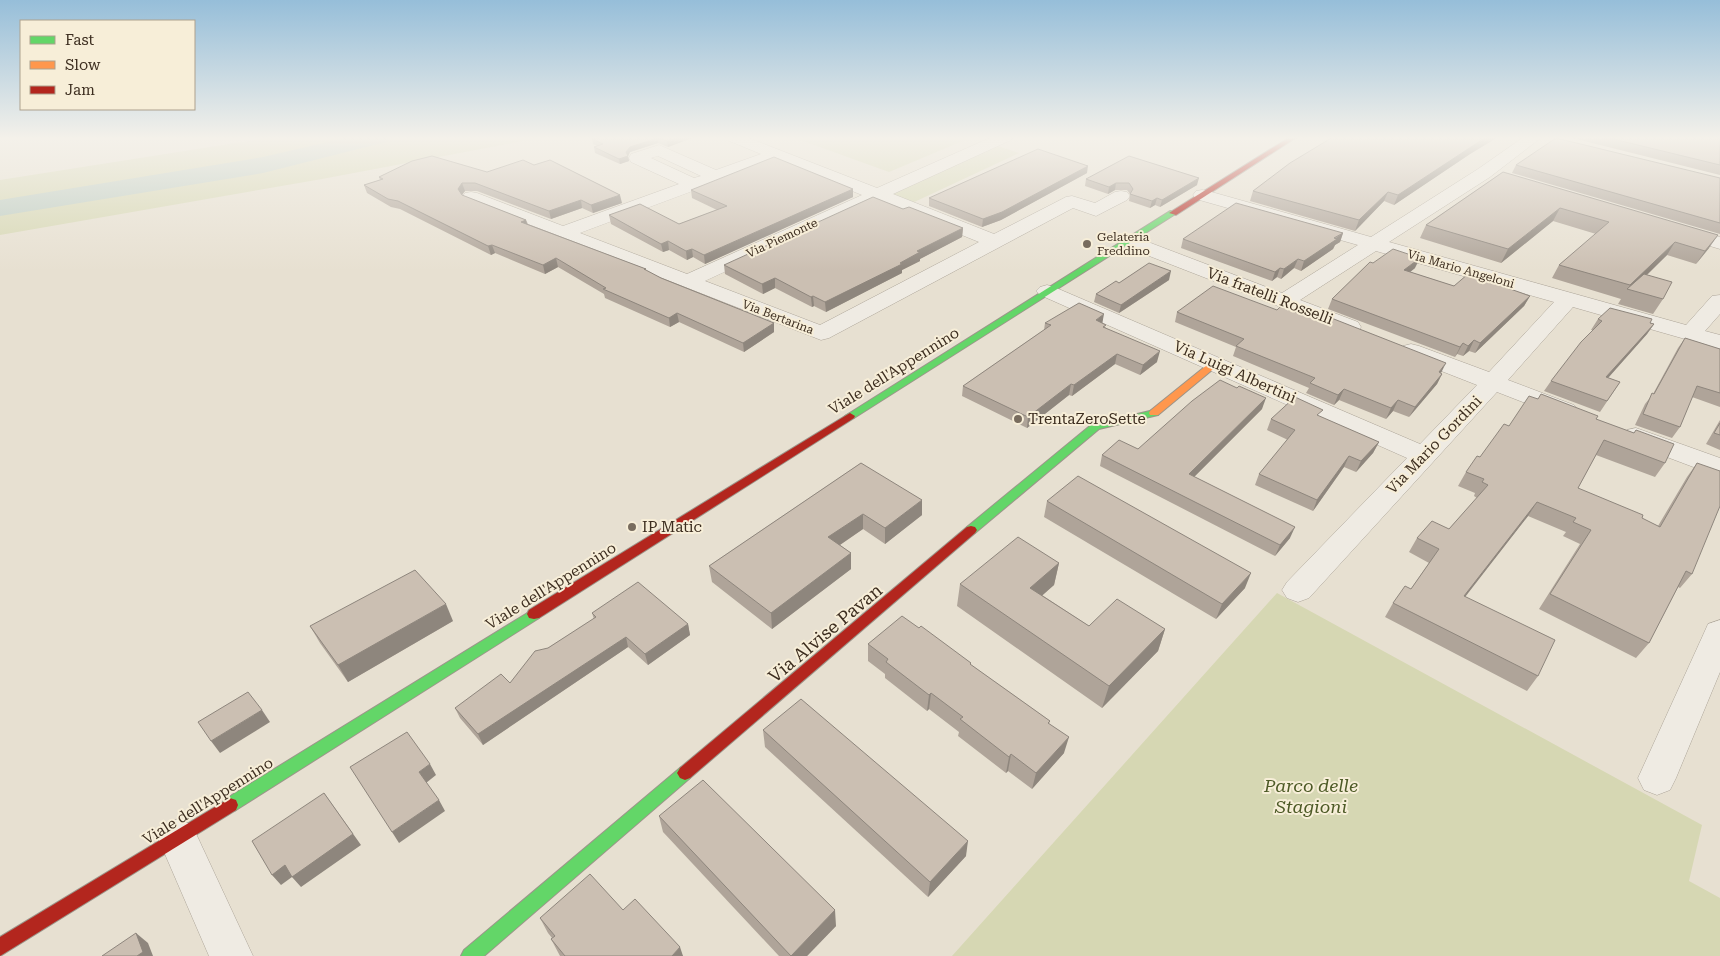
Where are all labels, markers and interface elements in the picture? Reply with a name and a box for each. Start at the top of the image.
legend [20,20,195,110]
text: Fast [65,31,95,49]
text: Slow [65,56,101,74]
text: Jam [65,81,95,99]
street label: Via Piemonte [744,215,820,261]
place label: Gelateria Freddino [1097,230,1150,258]
marker: Gelateria Freddino [1081,238,1093,250]
street label: Via Mario Angeloni [1406,247,1516,291]
street label: Via fratelli Rosselli [1204,264,1336,328]
street label: Via Bertarina [740,297,816,337]
street label: Viale dell'Appennino [825,324,963,418]
street label: Via Luigi Albertini [1171,337,1299,407]
street label: Via Mario Gordini [1383,392,1486,498]
place label: TrentaZeroSette [1028,410,1146,428]
marker: TrentaZeroSette [1012,413,1024,425]
place label: IP Matic [642,518,702,536]
marker: IP Matic [626,521,638,533]
street label: Viale dell'Appennino [482,539,620,633]
street label: Via Alvise Pavan [764,579,886,687]
street label: Viale dell'Appennino [139,754,277,848]
park label: Parco delle Stagioni [1263,775,1358,817]

